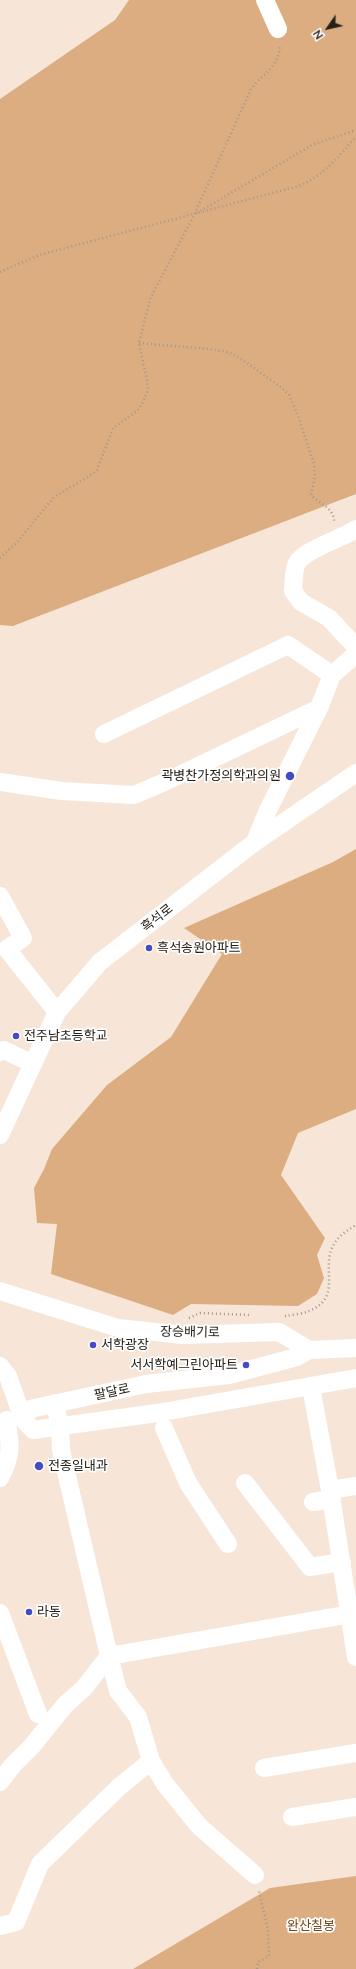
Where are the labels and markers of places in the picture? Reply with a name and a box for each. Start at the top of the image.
place label: 곽병찬가정의학과의원 [161,768,281,784]
marker: 곽병찬가정의학과의원 [284,770,296,782]
place label: 흑석송원아파트 [157,940,241,956]
marker: 흑석송원아파트 [144,943,154,953]
place label: 전주남초등학교 [24,1028,108,1044]
marker: 전주남초등학교 [11,1031,21,1041]
place label: 서학광장 [101,1337,149,1353]
marker: 서학광장 [88,1340,98,1350]
place label: 서서학예그린아파트 [130,1357,238,1373]
marker: 서서학예그린아파트 [241,1360,251,1370]
place label: 전종일내과 [48,1458,108,1474]
marker: 전종일내과 [33,1460,45,1472]
place label: 라동 [37,1604,61,1620]
marker: 라동 [24,1607,34,1617]

